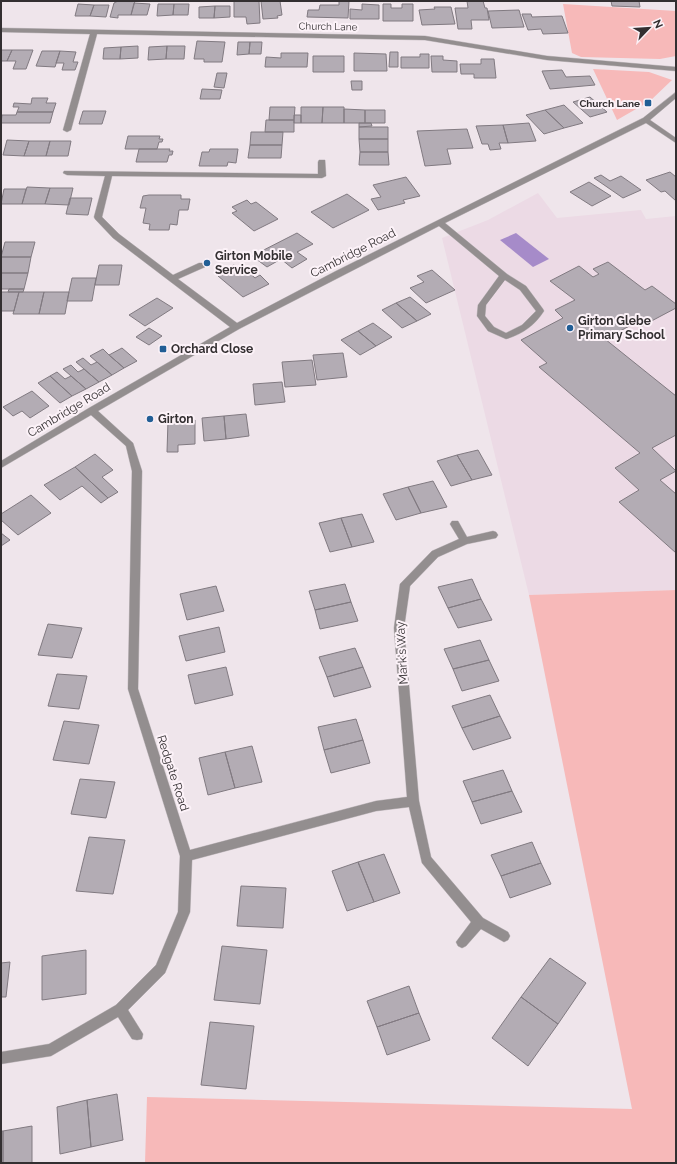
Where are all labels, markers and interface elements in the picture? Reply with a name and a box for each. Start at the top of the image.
north arrow [629,8,669,48]
text: N [650,17,665,31]
street label: Church Lane [298,20,358,33]
place label: Church Lane [579,98,640,109]
marker: Church Lane [643,98,653,108]
street label: Cambridge Road [308,225,398,281]
place label: Girton Mobile Service [215,249,293,277]
marker: Girton Mobile Service [202,258,212,268]
place label: Girton Glebe Primary School [578,314,665,342]
marker: Girton Glebe Primary School [565,323,575,333]
place label: Orchard Close [171,342,253,356]
marker: Orchard Close [158,344,168,354]
street label: Cambridge Road [25,380,113,440]
place label: Girton [158,412,193,426]
marker: Girton [145,414,155,424]
street label: Mark's Way [393,621,411,685]
street label: Redgate Road [154,733,192,813]

